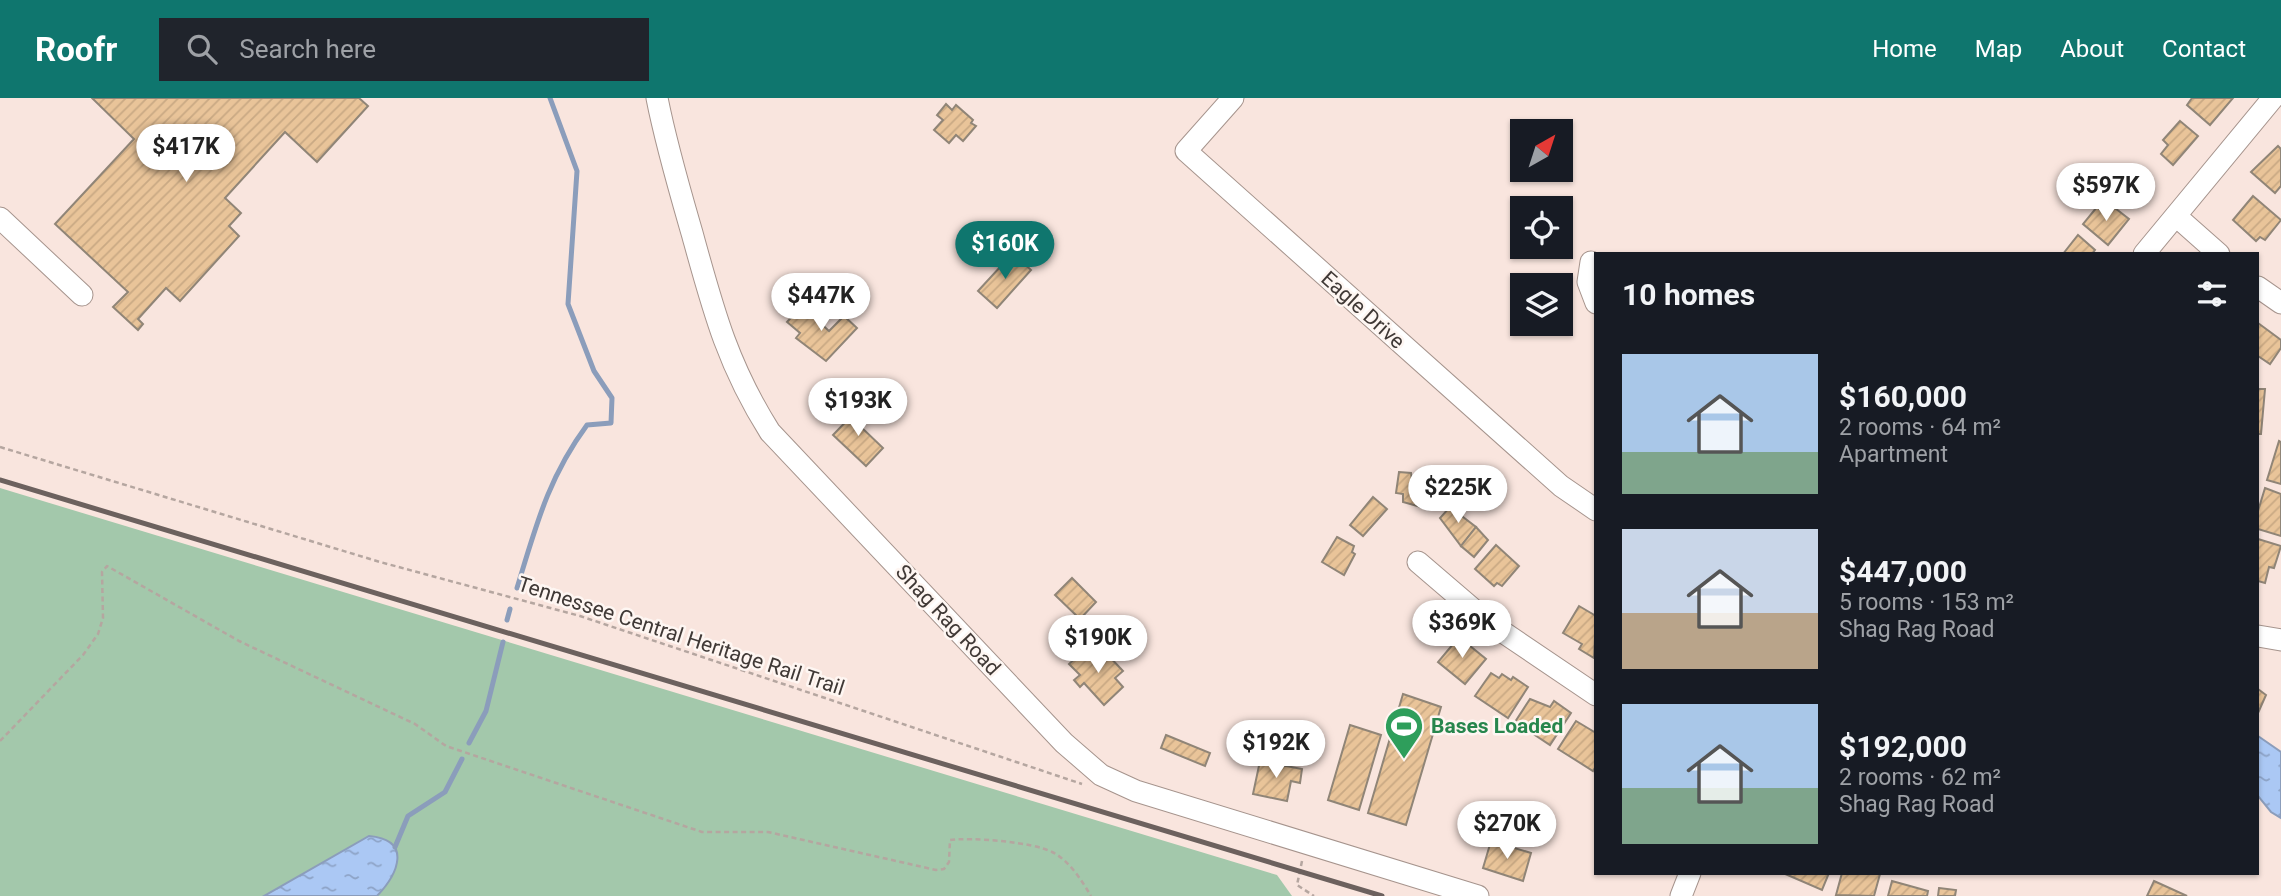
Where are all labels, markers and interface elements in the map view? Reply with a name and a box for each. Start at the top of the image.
search box [159,18,649,81]
text: Roofr [35,30,117,69]
icon: search [183,30,221,68]
text: Search here [239,34,376,64]
text: Home [1872,35,1937,63]
text: Map [1975,35,2022,63]
text: About [2060,35,2124,63]
text: Contact [2162,35,2246,63]
north arrow [1510,119,1573,182]
map controls [1510,119,1573,336]
pin: $417K [137,125,235,184]
text: $417K [152,133,220,160]
pin: $597K [2057,164,2155,223]
text: $597K [2072,172,2140,199]
button: locate [1510,196,1573,259]
pin: $160K [956,222,1054,281]
text: $160K [971,230,1039,257]
street label: Eagle Drive [1316,266,1410,354]
button: layers [1510,273,1573,336]
pin: $447K [772,274,870,333]
icon: filters [2193,275,2231,313]
text: 10 homes [1622,277,1755,312]
text: $447K [787,282,855,309]
pin: $193K [809,378,907,438]
text: $160,000 [1839,379,1967,414]
icon: home [1678,382,1762,466]
text: $193K [824,387,892,414]
text: 2 rooms · 64 m² [1839,414,2001,441]
text: Apartment [1839,441,1948,468]
pin: $225K [1409,466,1507,525]
text: $225K [1424,474,1492,501]
text: $447,000 [1839,554,1967,589]
icon: home [1678,557,1762,641]
street label: Shag Rag Road [891,560,1005,680]
street label: Tennessee Central Heritage Rail Trail [515,572,847,700]
text: 5 rooms · 153 m² [1839,589,2014,616]
pin: $369K [1413,601,1511,660]
text: $369K [1428,609,1496,636]
pin: $190K [1049,616,1147,675]
text: Shag Rag Road [1839,616,1995,643]
text: $190K [1064,624,1132,651]
sports icon: Bases Loaded [1383,705,1425,760]
place label: Bases Loaded [1431,714,1563,738]
pin: $192K [1227,720,1325,780]
text: $192K [1242,729,1310,756]
text: $192,000 [1839,729,1967,764]
icon: home [1678,732,1762,816]
text: 2 rooms · 62 m² [1839,764,2001,791]
text: Shag Rag Road [1839,791,1995,818]
pin: $270K [1458,802,1556,861]
text: $270K [1473,810,1541,837]

